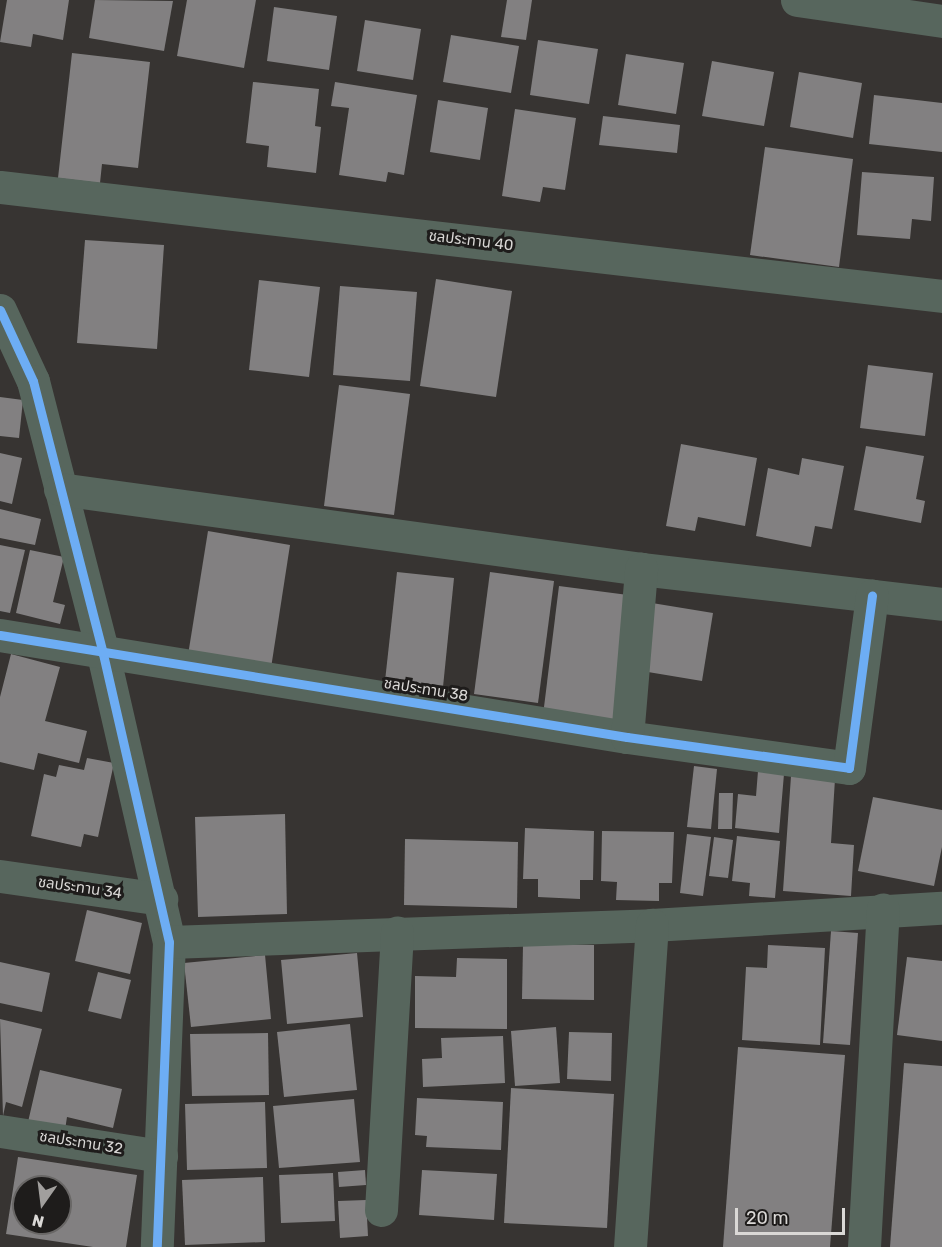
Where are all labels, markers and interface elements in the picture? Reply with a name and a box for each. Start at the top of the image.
street label: ชลประทาน 40 [428,227,514,255]
street label: ชลประทาน 38 [383,674,469,706]
street label: ชลประทาน 34 [37,873,123,903]
street label: ชลประทาน 32 [38,1128,124,1158]
north arrow [12,1175,72,1235]
scale bar [738,1196,848,1234]
text: 20 m [746,1207,788,1229]
text: N [30,1210,46,1232]

